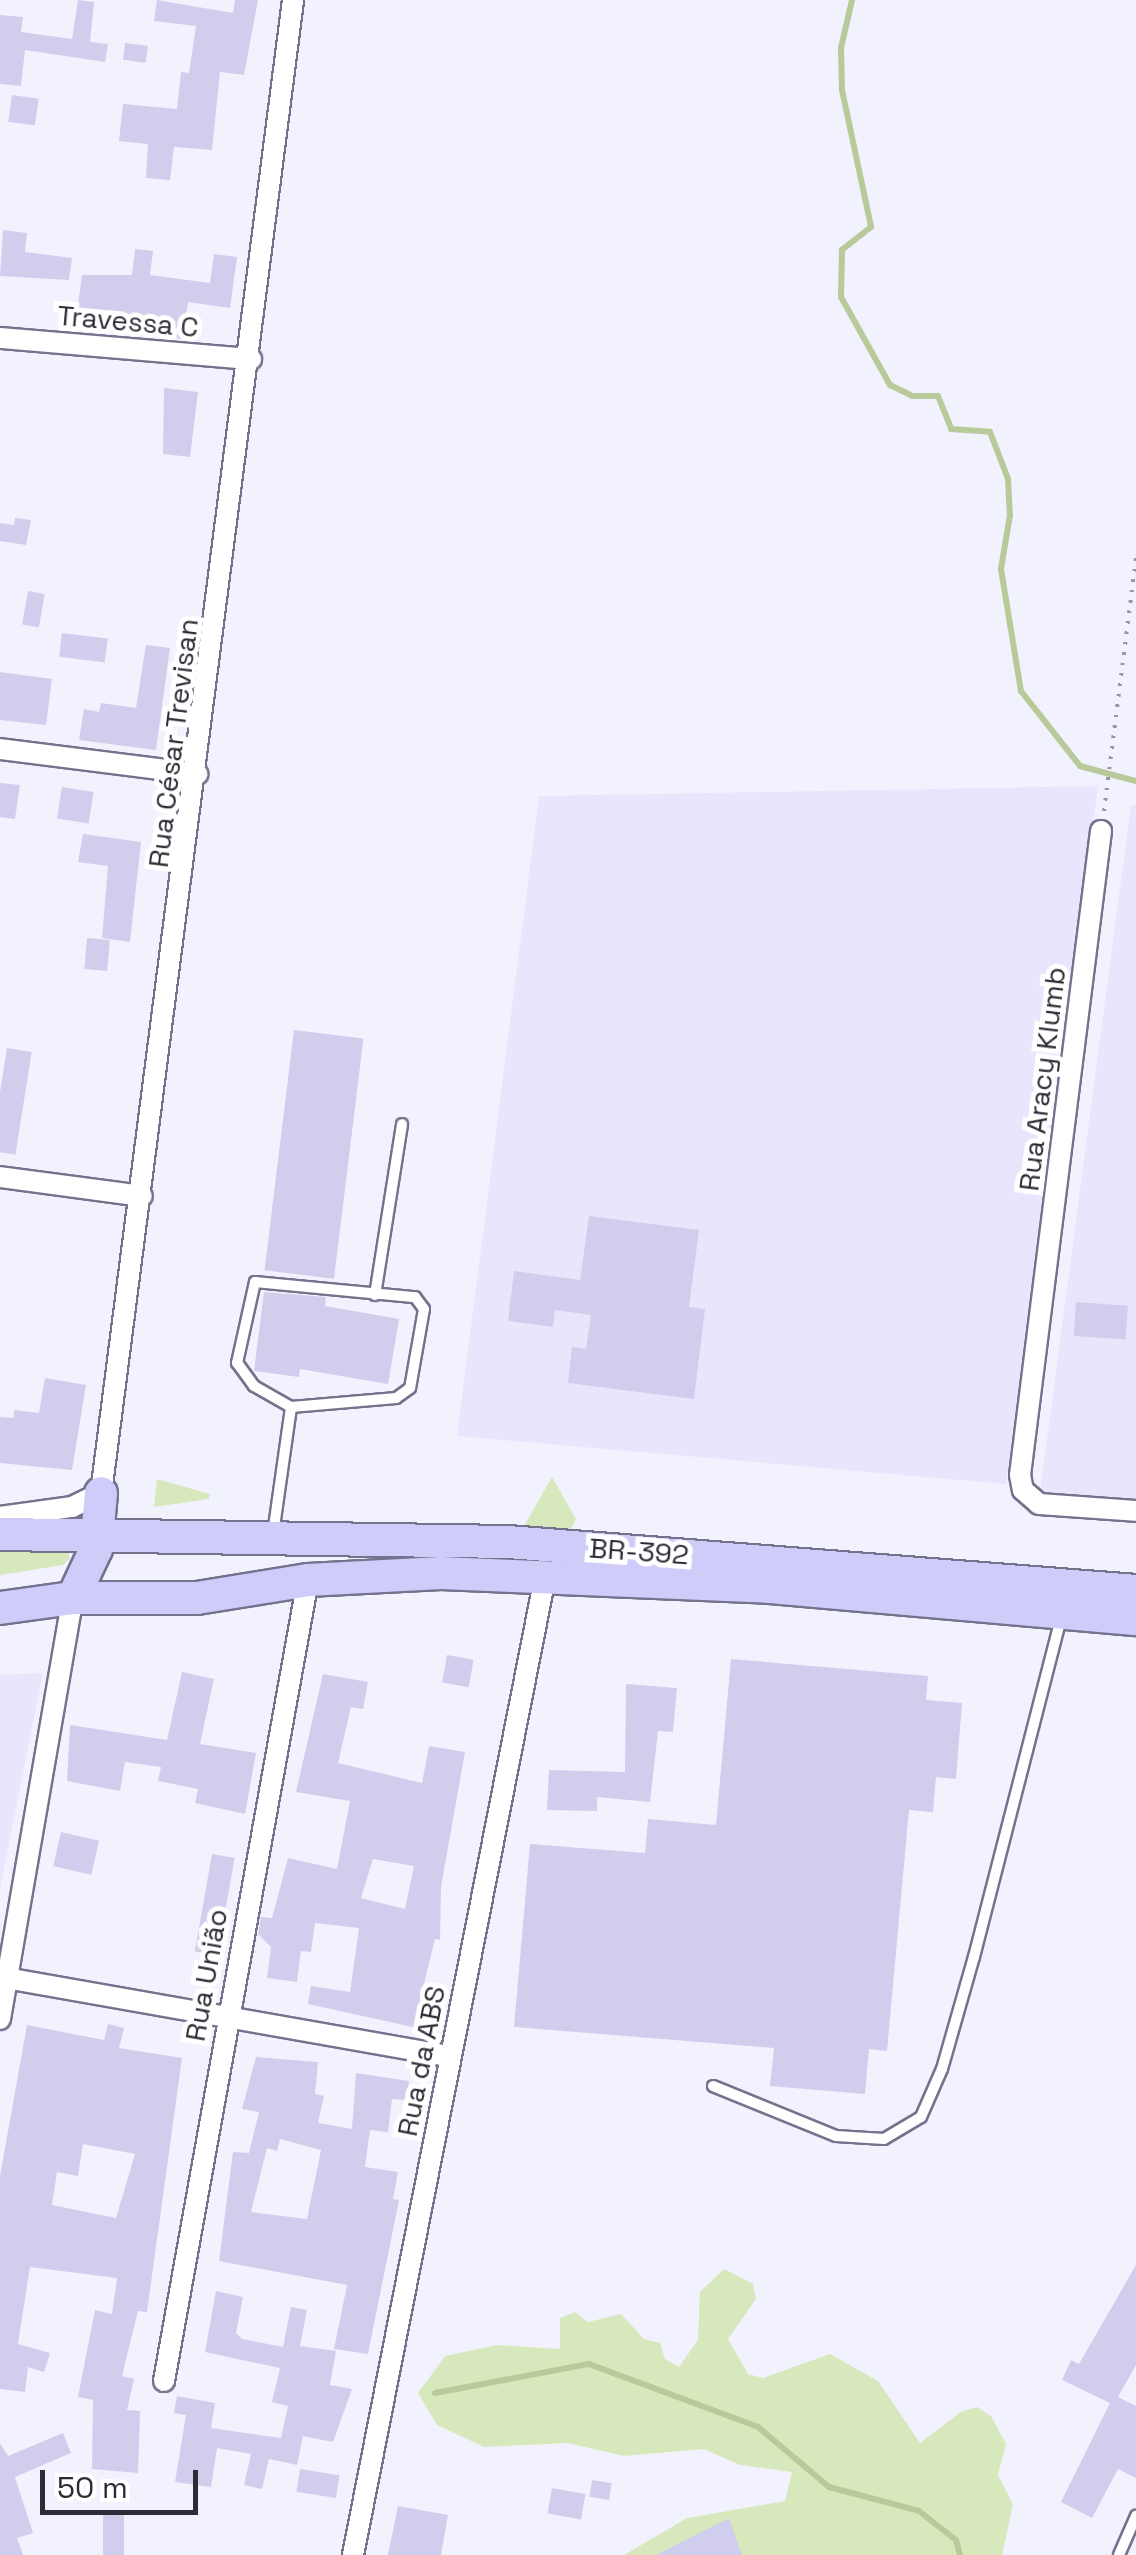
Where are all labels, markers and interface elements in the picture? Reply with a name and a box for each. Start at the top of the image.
street label: Travessa C [56,298,200,344]
street label: Rua César Trevisan [141,616,205,870]
street label: Rua Aracy Klumb [1012,965,1072,1193]
street label: BR-392 [588,1531,690,1571]
street label: Rua União [178,1906,234,2044]
street label: Rua da ABS [390,1983,452,2139]
scale bar [45,2450,202,2512]
text: 50 m [57,2468,128,2507]

